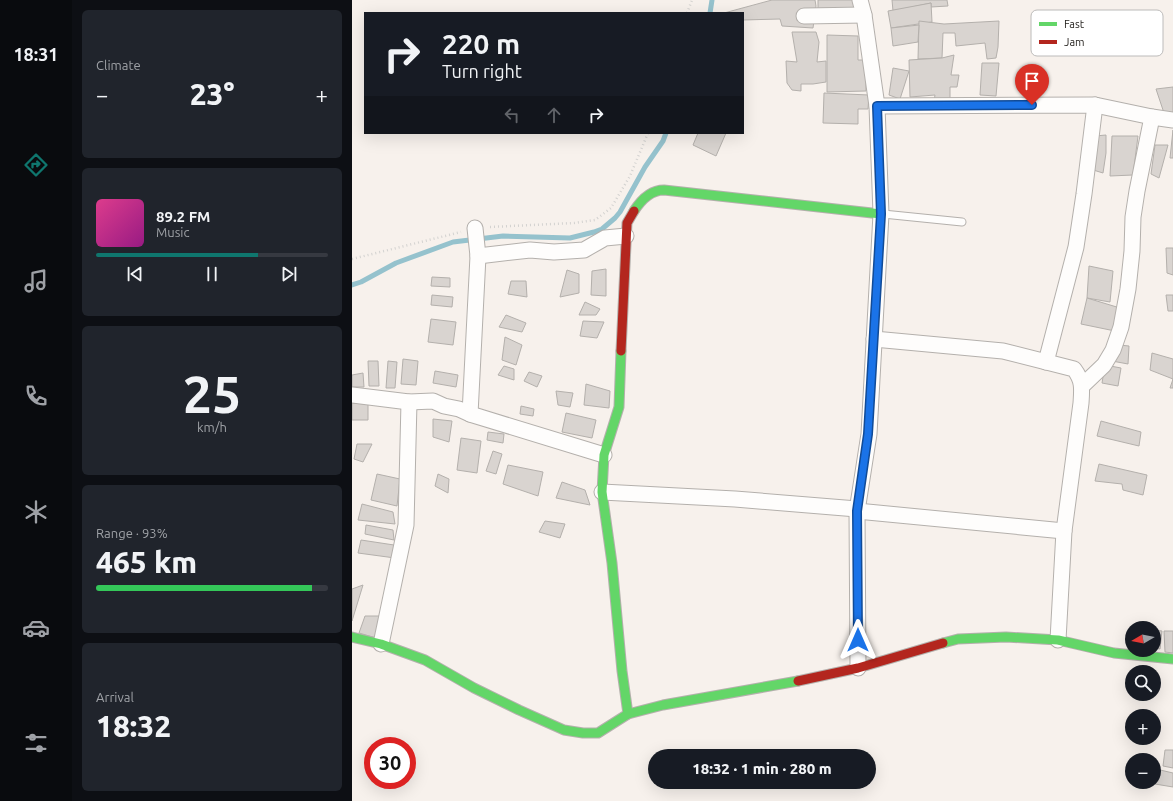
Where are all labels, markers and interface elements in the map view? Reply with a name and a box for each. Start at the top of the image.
legend [1031,10,1163,56]
text: Fast [1064,18,1085,30]
icon: right [376,28,428,80]
text: 220 m [442,28,520,59]
text: Jam [1064,36,1085,48]
text: 18:31 [13,44,59,64]
text: Climate [96,58,141,72]
text: Turn right [442,61,522,81]
pin [1015,64,1049,105]
icon: arrive [1021,70,1043,92]
text: 23° [190,77,234,111]
text: − [96,82,108,107]
text: + [316,82,328,107]
icon: left [501,104,523,126]
icon: ahead [543,104,565,126]
icon: right [585,104,607,126]
icon: directions [22,151,50,179]
text: 89.2 FM [156,208,210,225]
text: Music [156,225,190,239]
icon: previous [124,263,146,285]
icon: pause [201,263,223,285]
icon: next [278,263,300,285]
icon: music [22,267,50,295]
text: 25 [183,365,241,423]
icon: phone [22,382,50,410]
text: km/h [197,420,227,434]
icon: climate [22,498,50,526]
text: Range · 93% [96,526,168,540]
text: 465 km [96,545,197,579]
icon: car [22,614,50,642]
position arrow [837,619,879,661]
north arrow [1125,621,1161,657]
map controls [1125,621,1161,789]
button: search [1125,665,1161,701]
text: Arrival [96,690,134,704]
text: 18:32 [96,709,171,743]
button: + [1125,709,1161,745]
icon: filters [22,729,50,757]
speed limit sign: 30 [364,737,416,789]
button: − [1125,753,1161,789]
text: 18:32 · 1 min · 280 m [692,760,832,777]

